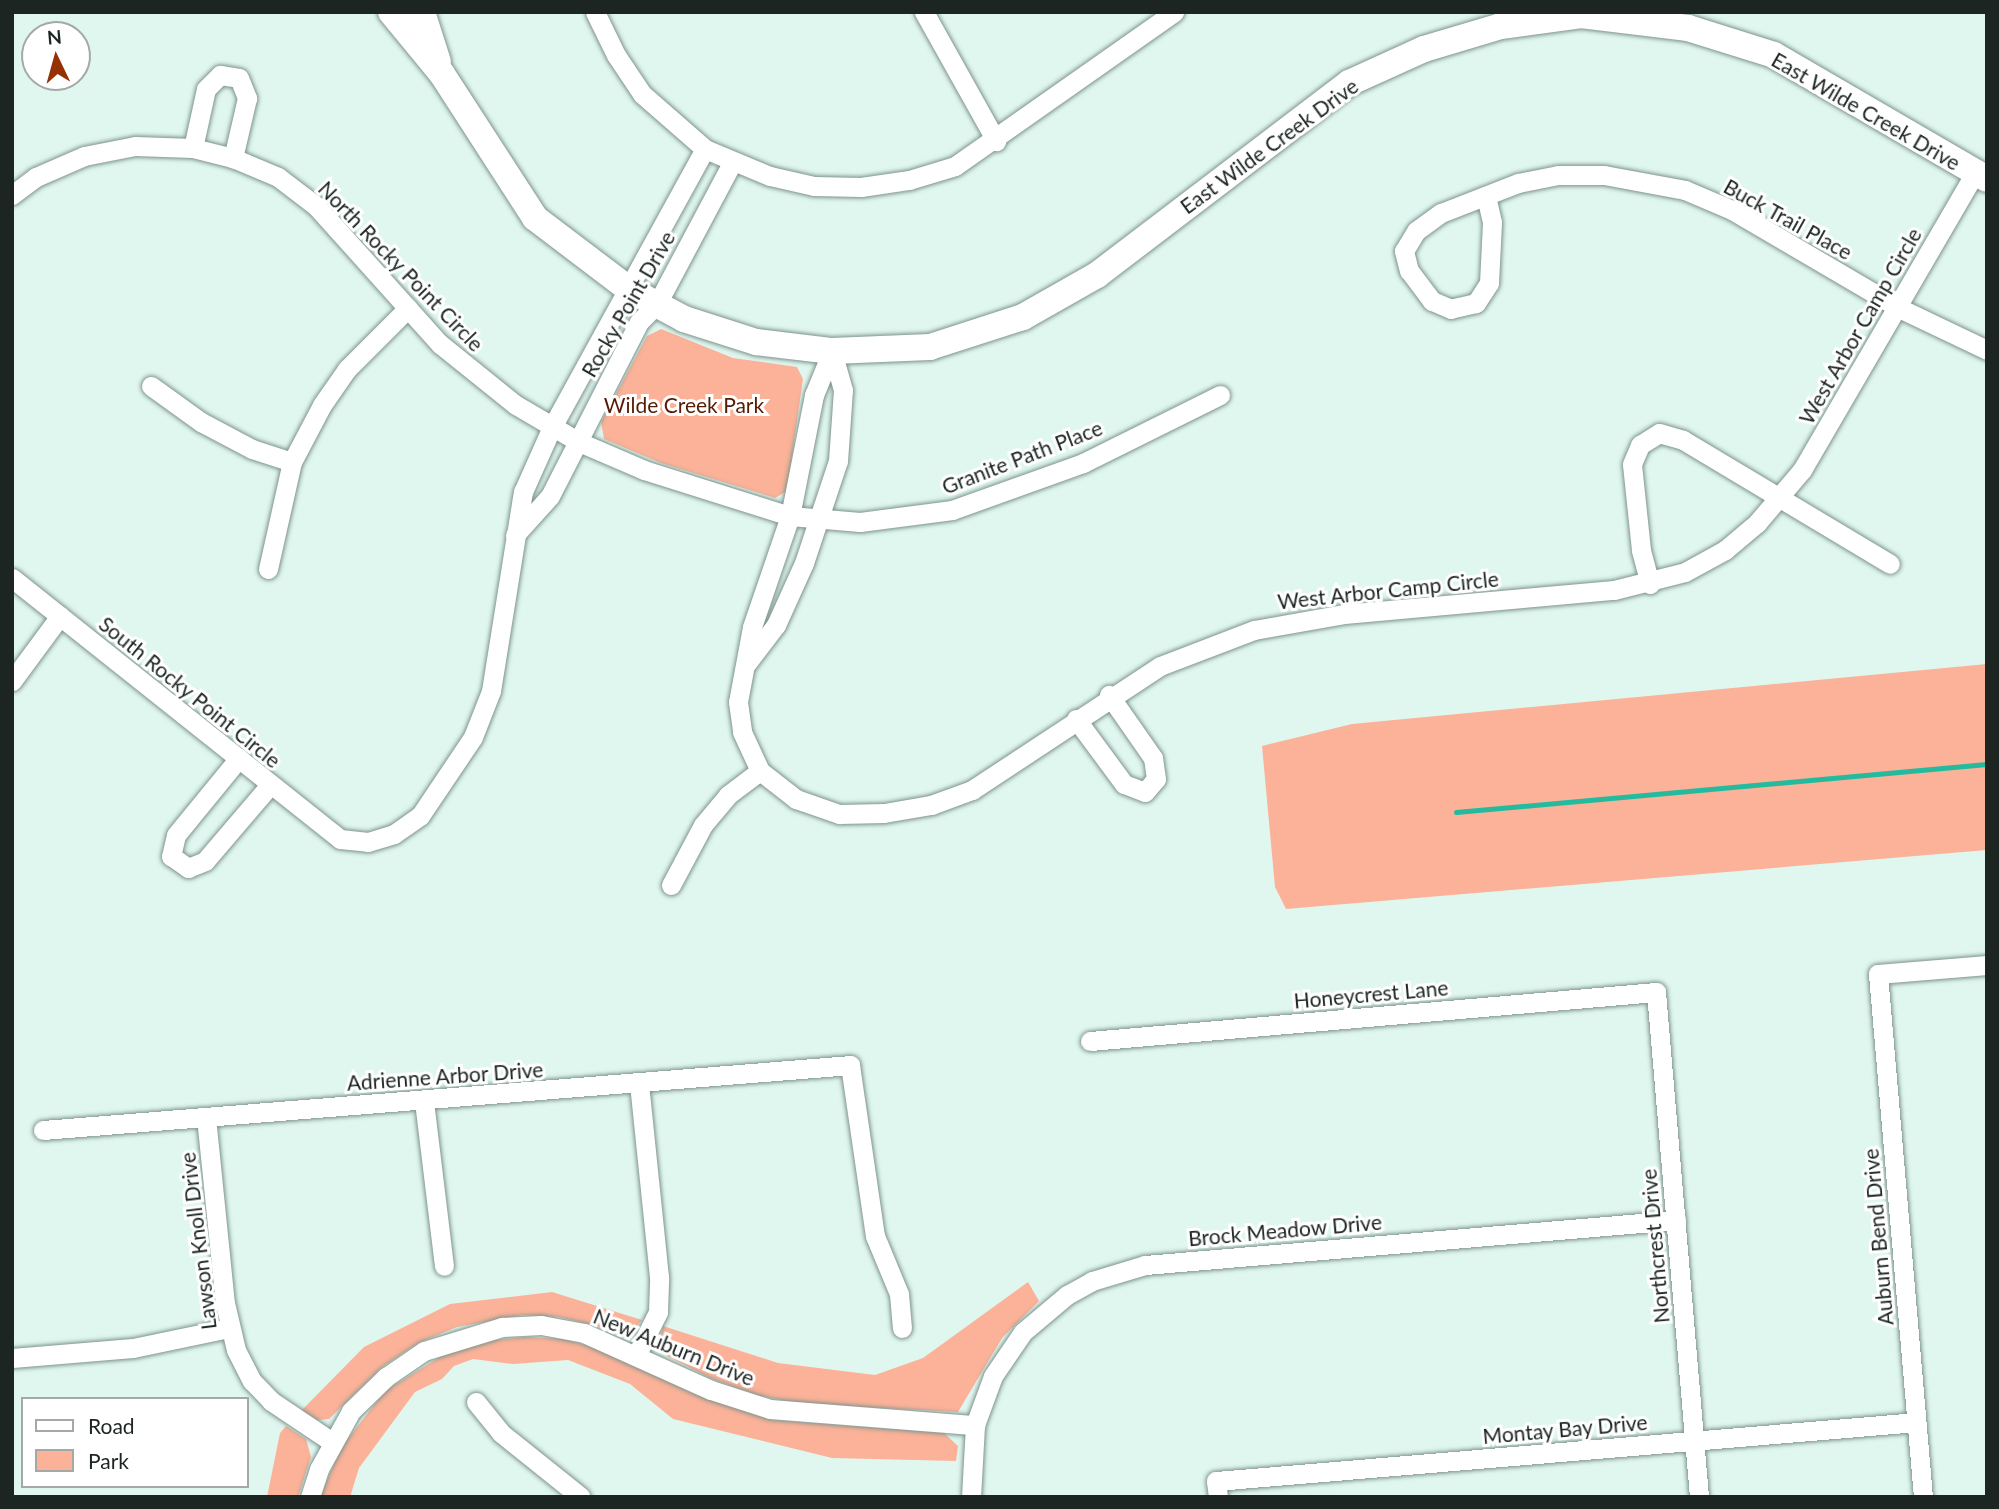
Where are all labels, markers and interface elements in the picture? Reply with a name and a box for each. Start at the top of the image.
north arrow [21,21,91,91]
text: N [46,24,63,49]
street label: East Wilde Creek Drive [1767,47,1965,175]
street label: East Wilde Creek Drive [1175,73,1363,219]
street label: Buck Trail Place [1719,173,1857,265]
street label: North Rocky Point Circle [313,176,489,356]
street label: West Arbor Camp Circle [1793,223,1927,429]
street label: Rocky Point Drive [576,226,680,382]
park label: Wilde Creek Park [604,392,764,418]
street label: Granite Path Place [938,415,1106,499]
street label: West Arbor Camp Circle [1276,566,1500,614]
street label: South Rocky Point Circle [94,611,286,773]
street label: Honeycrest Lane [1293,975,1449,1013]
street label: Adrienne Arbor Drive [345,1057,545,1095]
street label: Auburn Bend Drive [1858,1148,1898,1326]
street label: Lawson Knoll Drive [175,1151,221,1331]
street label: Northcrest Drive [1636,1168,1674,1324]
street label: Brock Meadow Drive [1187,1209,1383,1251]
street label: New Auburn Drive [589,1303,759,1391]
legend [21,1397,248,1488]
street label: Montay Bay Drive [1481,1409,1649,1449]
text: Road [88,1413,135,1438]
text: Park [88,1448,129,1473]

